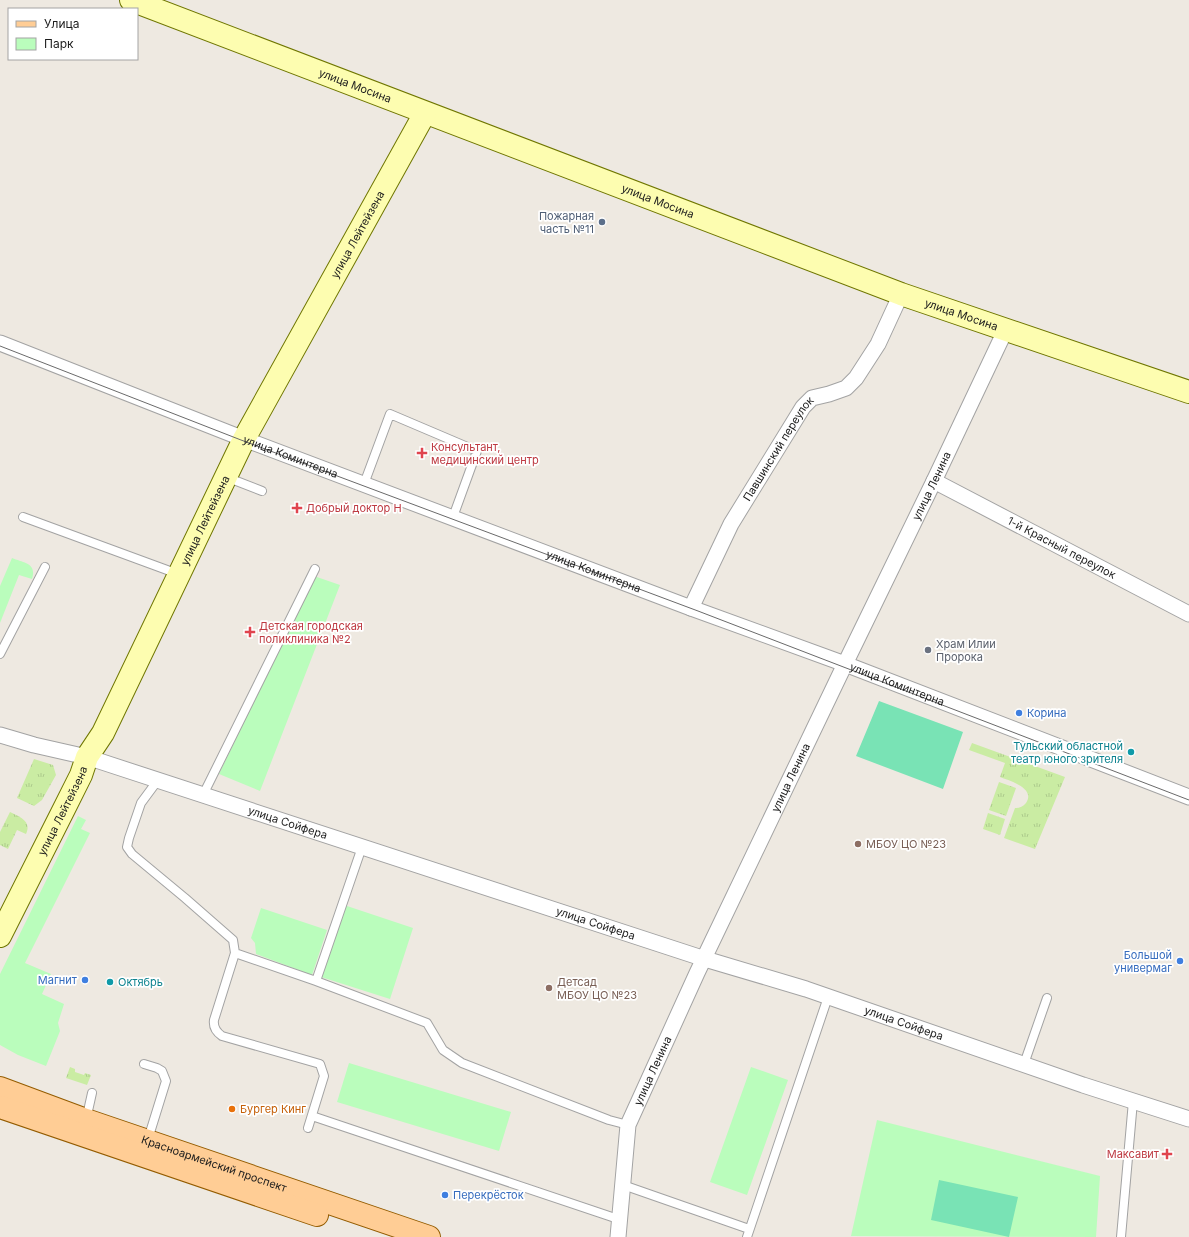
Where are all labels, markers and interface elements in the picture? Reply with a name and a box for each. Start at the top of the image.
legend [8,8,138,60]
text: Улица [44,16,79,31]
text: Парк [44,36,74,51]
street label: улица Мосина [317,65,393,106]
street label: улица Мосина [620,181,696,221]
street label: улица Лейтейзена [328,188,387,281]
place label: Пожарная часть №11 [539,209,594,236]
marker: Пожарная часть №11 [597,217,607,227]
street label: улица Мосина [923,296,1000,333]
street label: Павшинский переулок [740,393,817,504]
street label: улица Коминтерна [241,432,340,481]
place label: Консультант, медицинский центр [431,440,539,467]
marker: Консультант, медицинский центр [416,447,428,459]
street label: улица Ленина [909,449,954,523]
street label: улица Лейтейзена [178,473,233,567]
place label: Добрый доктор Н [306,501,402,515]
marker: Добрый доктор Н [291,502,303,514]
street label: 1-й Красный переулок [1005,514,1118,582]
street label: улица Коминтерна [544,547,643,595]
place label: Детская городская поликлиника №2 [259,619,363,646]
marker: Детская городская поликлиника №2 [244,626,256,638]
place label: Храм Илии Пророка [936,637,996,664]
marker: Храм Илии Пророка [923,645,933,655]
street label: улица Коминтерна [848,660,947,709]
place label: Корина [1027,706,1066,720]
marker: Корина [1014,708,1024,718]
place label: Тульский областной театр юного зрителя [1011,739,1123,766]
street label: улица Ленина [768,741,813,814]
marker: Тульский областной театр юного зрителя [1126,747,1136,757]
street label: улица Лейтейзена [35,764,90,858]
street label: улица Сойфера [246,803,329,842]
place label: МБОУ ЦО №23 [866,837,946,851]
marker: МБОУ ЦО №23 [853,839,863,849]
street label: улица Сойфера [554,904,637,943]
place label: Большой универмаг [1114,948,1172,975]
marker: Большой универмаг [1175,956,1185,966]
place label: Магнит [38,973,78,987]
marker: Магнит [80,975,90,985]
place label: Октябрь [118,975,163,989]
place label: Детсад МБОУ ЦО №23 [557,975,637,1002]
marker: Октябрь [105,977,115,987]
marker: Детсад МБОУ ЦО №23 [544,983,554,993]
street label: улица Сойфера [863,1003,945,1043]
street label: улица Ленина [631,1034,674,1108]
place label: Бургер Кинг [240,1102,306,1116]
marker: Бургер Кинг [227,1104,237,1114]
street label: Красноармейский проспект [139,1132,289,1195]
place label: Максавит [1107,1147,1160,1161]
marker: Максавит [1162,1149,1172,1159]
place label: Перекрёсток [453,1188,524,1202]
marker: Перекрёсток [440,1190,450,1200]

